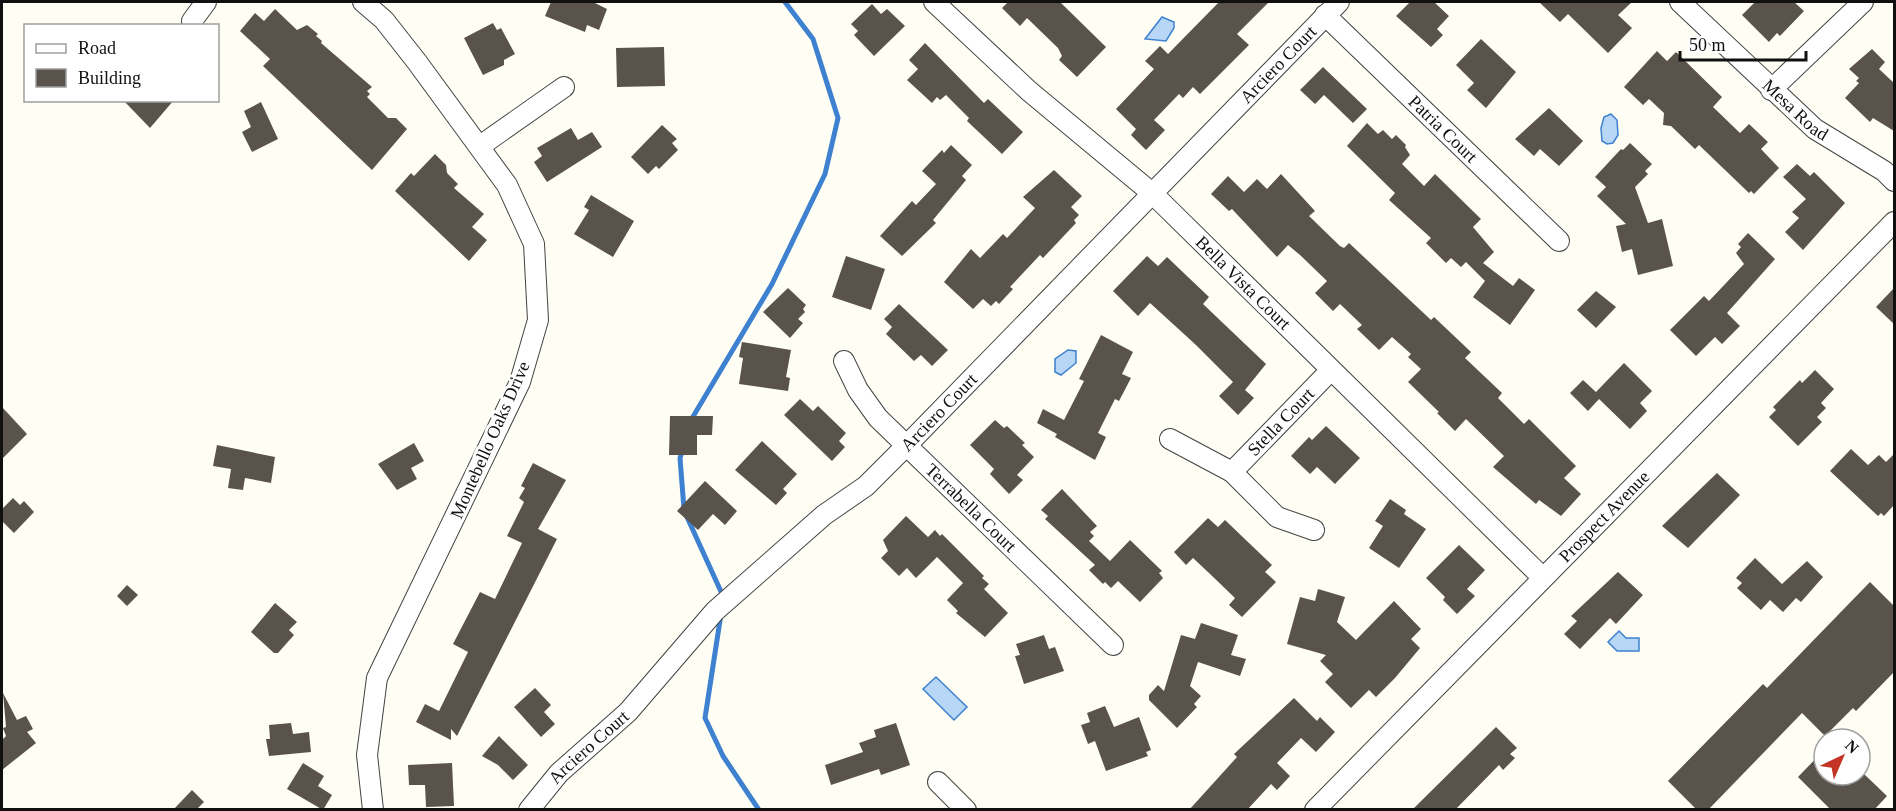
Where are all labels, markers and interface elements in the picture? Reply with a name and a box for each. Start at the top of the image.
street label: Arciero Court [1236,21,1320,107]
legend [24,24,219,102]
scale bar [1680,24,1806,62]
text: 50 m [1689,35,1726,55]
text: Road [78,38,116,58]
text: Building [78,68,141,88]
street label: Mesa Road [1759,75,1832,145]
street label: Patria Court [1405,91,1481,167]
street label: Bella Vista Court [1192,232,1295,334]
street label: Montebello Oaks Drive [446,358,534,522]
street label: Arciero Court [897,369,981,455]
street label: Stella Court [1243,384,1318,460]
street label: Terrabella Court [922,460,1021,556]
street label: Prospect Avenue [1555,467,1653,566]
street label: Arciero Court [544,706,633,788]
north arrow [1812,727,1872,787]
text: N [1842,736,1862,757]

